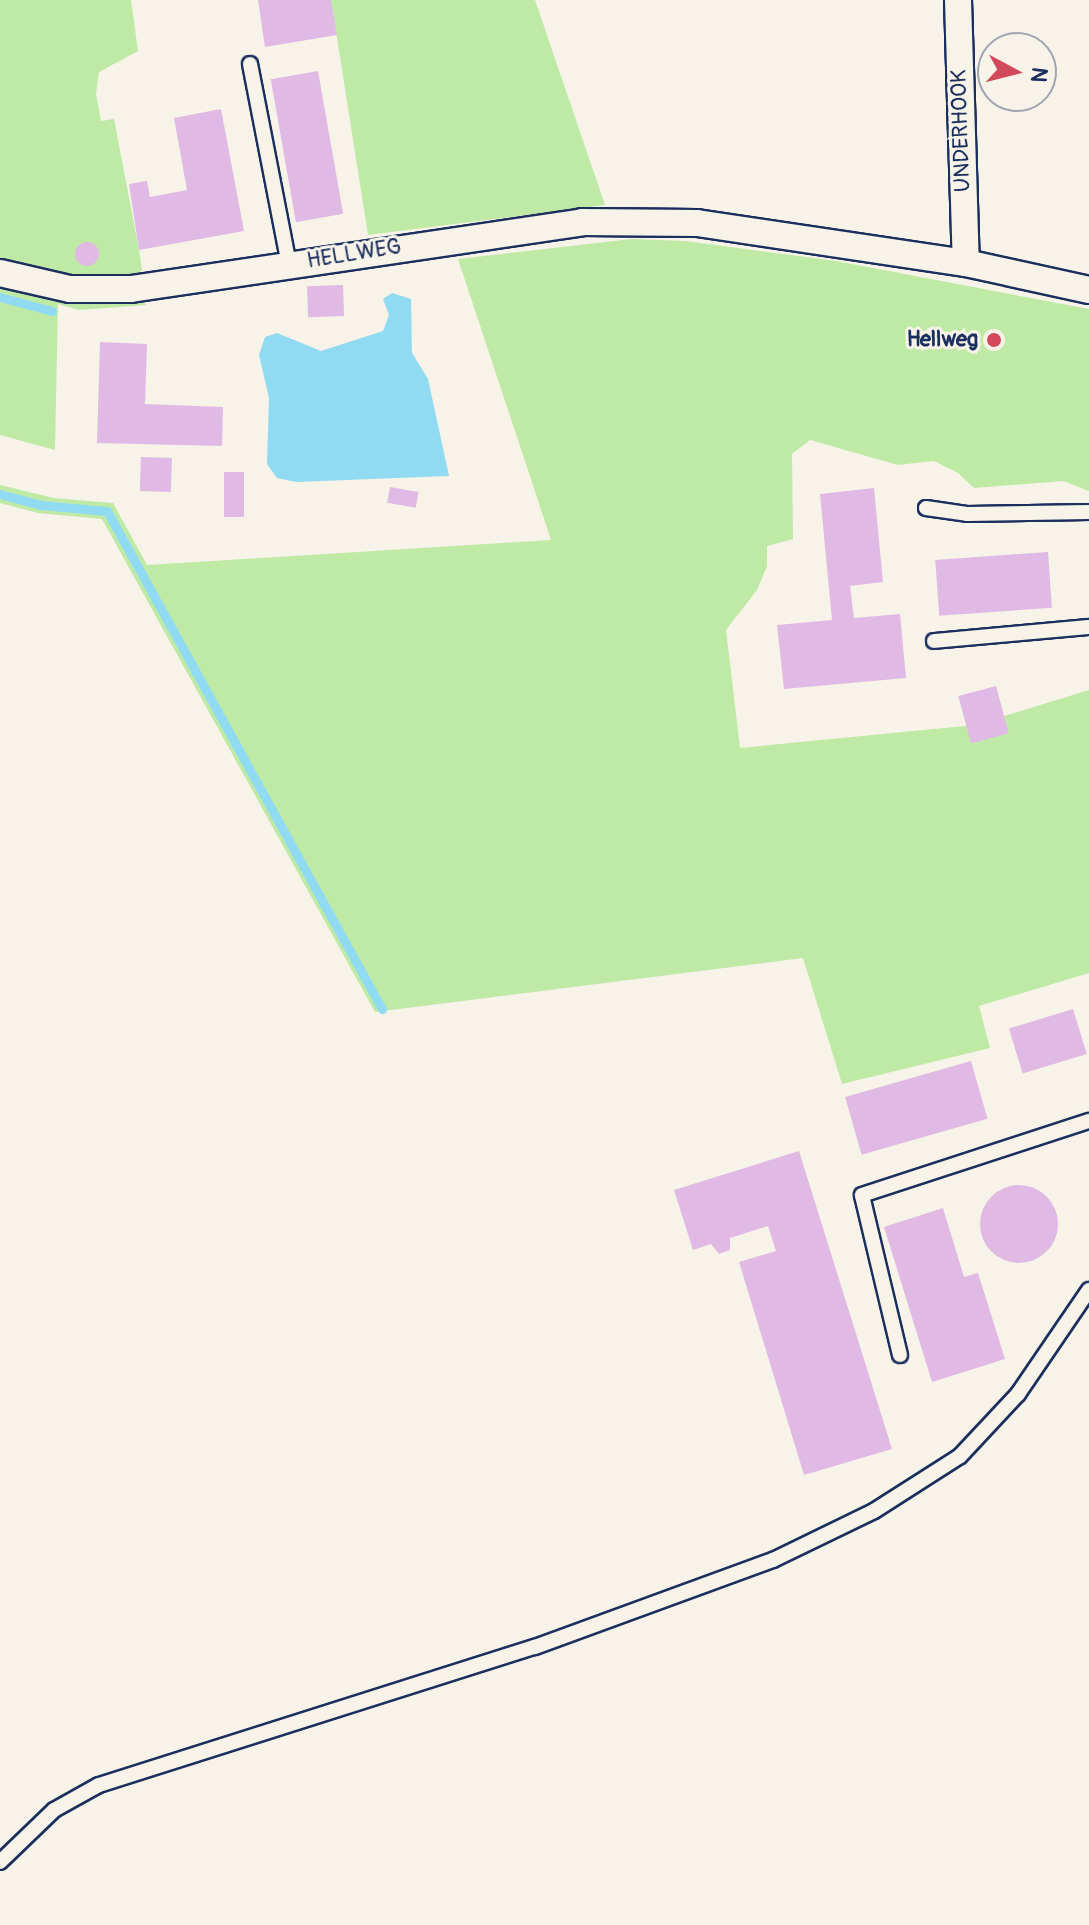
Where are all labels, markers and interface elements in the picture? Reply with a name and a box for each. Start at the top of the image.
north arrow [977,32,1057,112]
text: N [1024,66,1054,84]
street label: UNDERHOOK [946,69,976,193]
street label: HELLWEG [305,234,403,274]
place label: Hellweg [907,327,978,353]
marker: Hellweg [985,331,1003,349]

